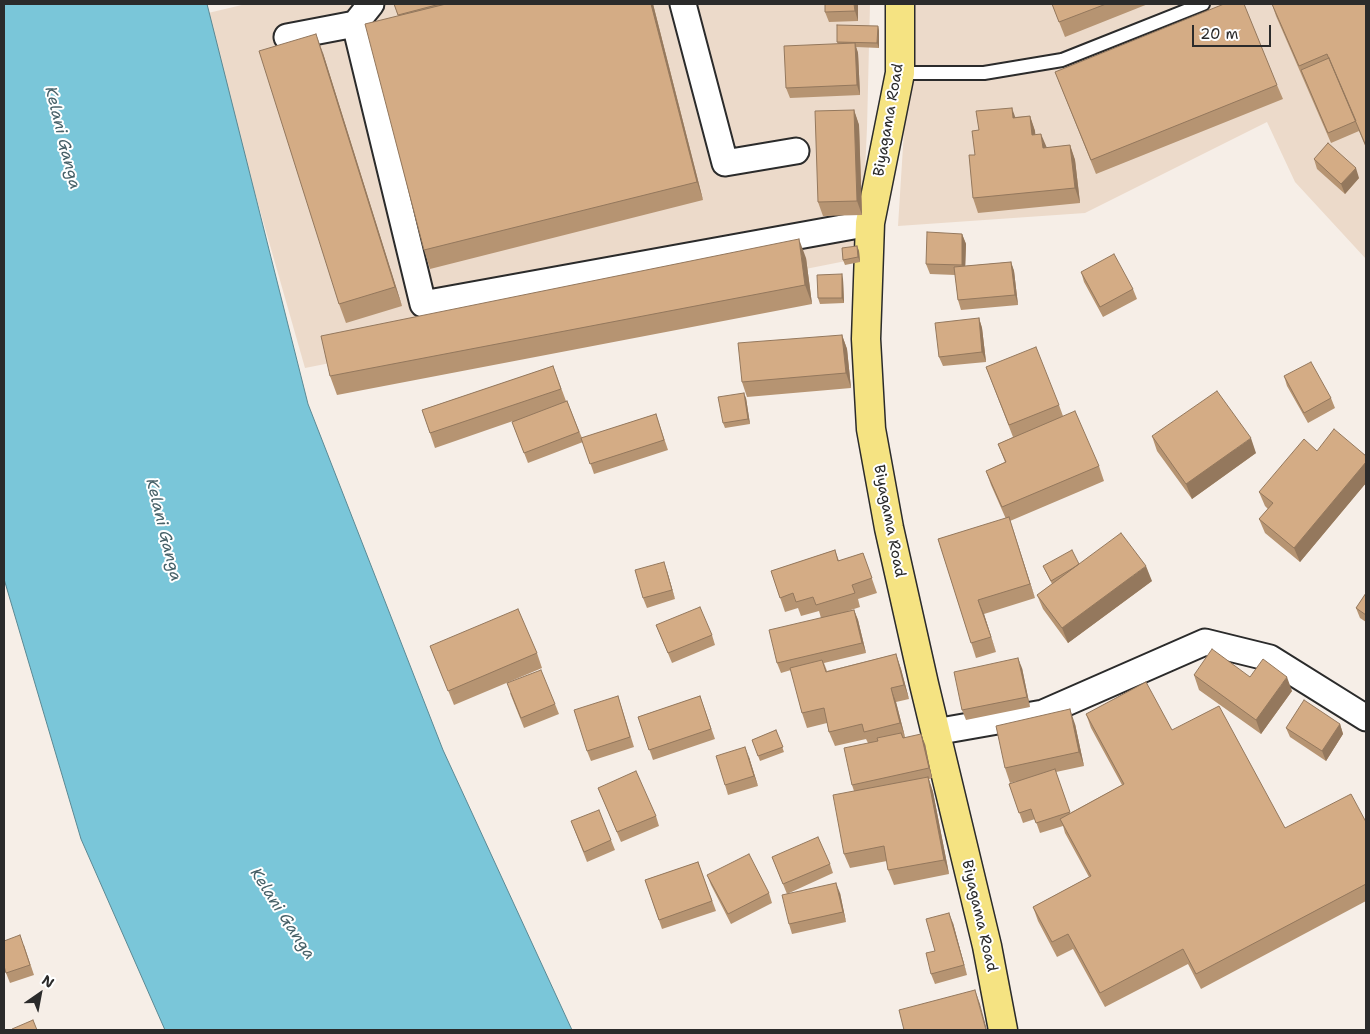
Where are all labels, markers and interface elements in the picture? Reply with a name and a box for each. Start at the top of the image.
scale bar [1195,15,1274,47]
text: 20 m [1200,24,1239,44]
street label: Biyagama Road [870,62,908,178]
water label: Kelani Ganga [40,85,84,191]
street label: Biyagama Road [869,463,909,579]
water label: Kelani Ganga [141,477,185,583]
street label: Biyagama Road [957,858,1001,974]
water label: Kelani Ganga [245,865,319,963]
north arrow [15,969,65,1019]
text: N [39,971,58,992]

